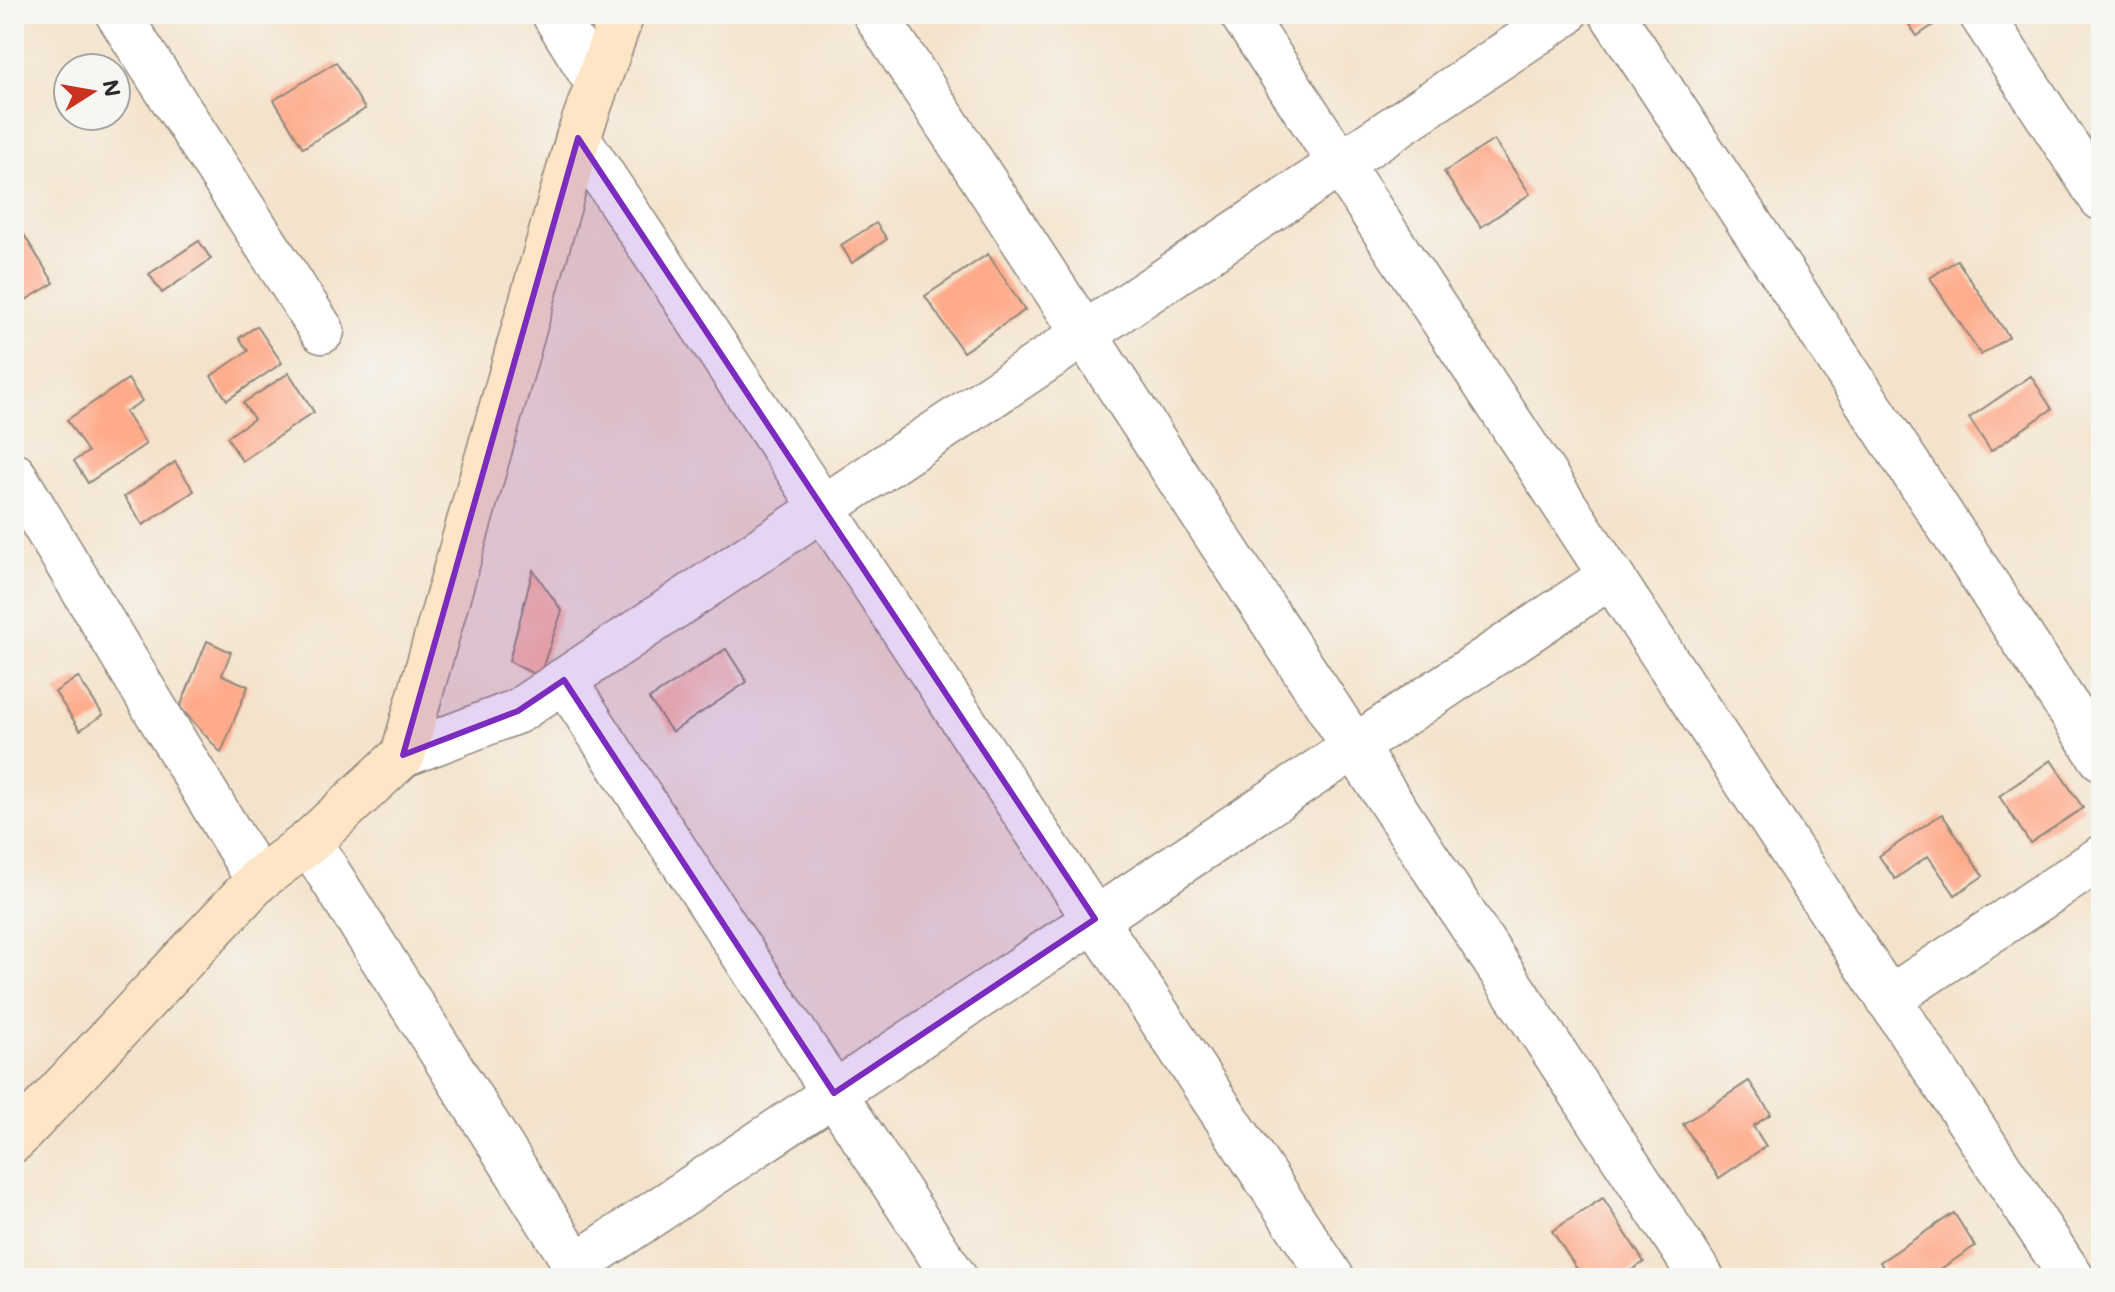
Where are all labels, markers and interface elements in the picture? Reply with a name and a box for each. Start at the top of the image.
north arrow [52,52,132,132]
text: N [96,77,128,99]

